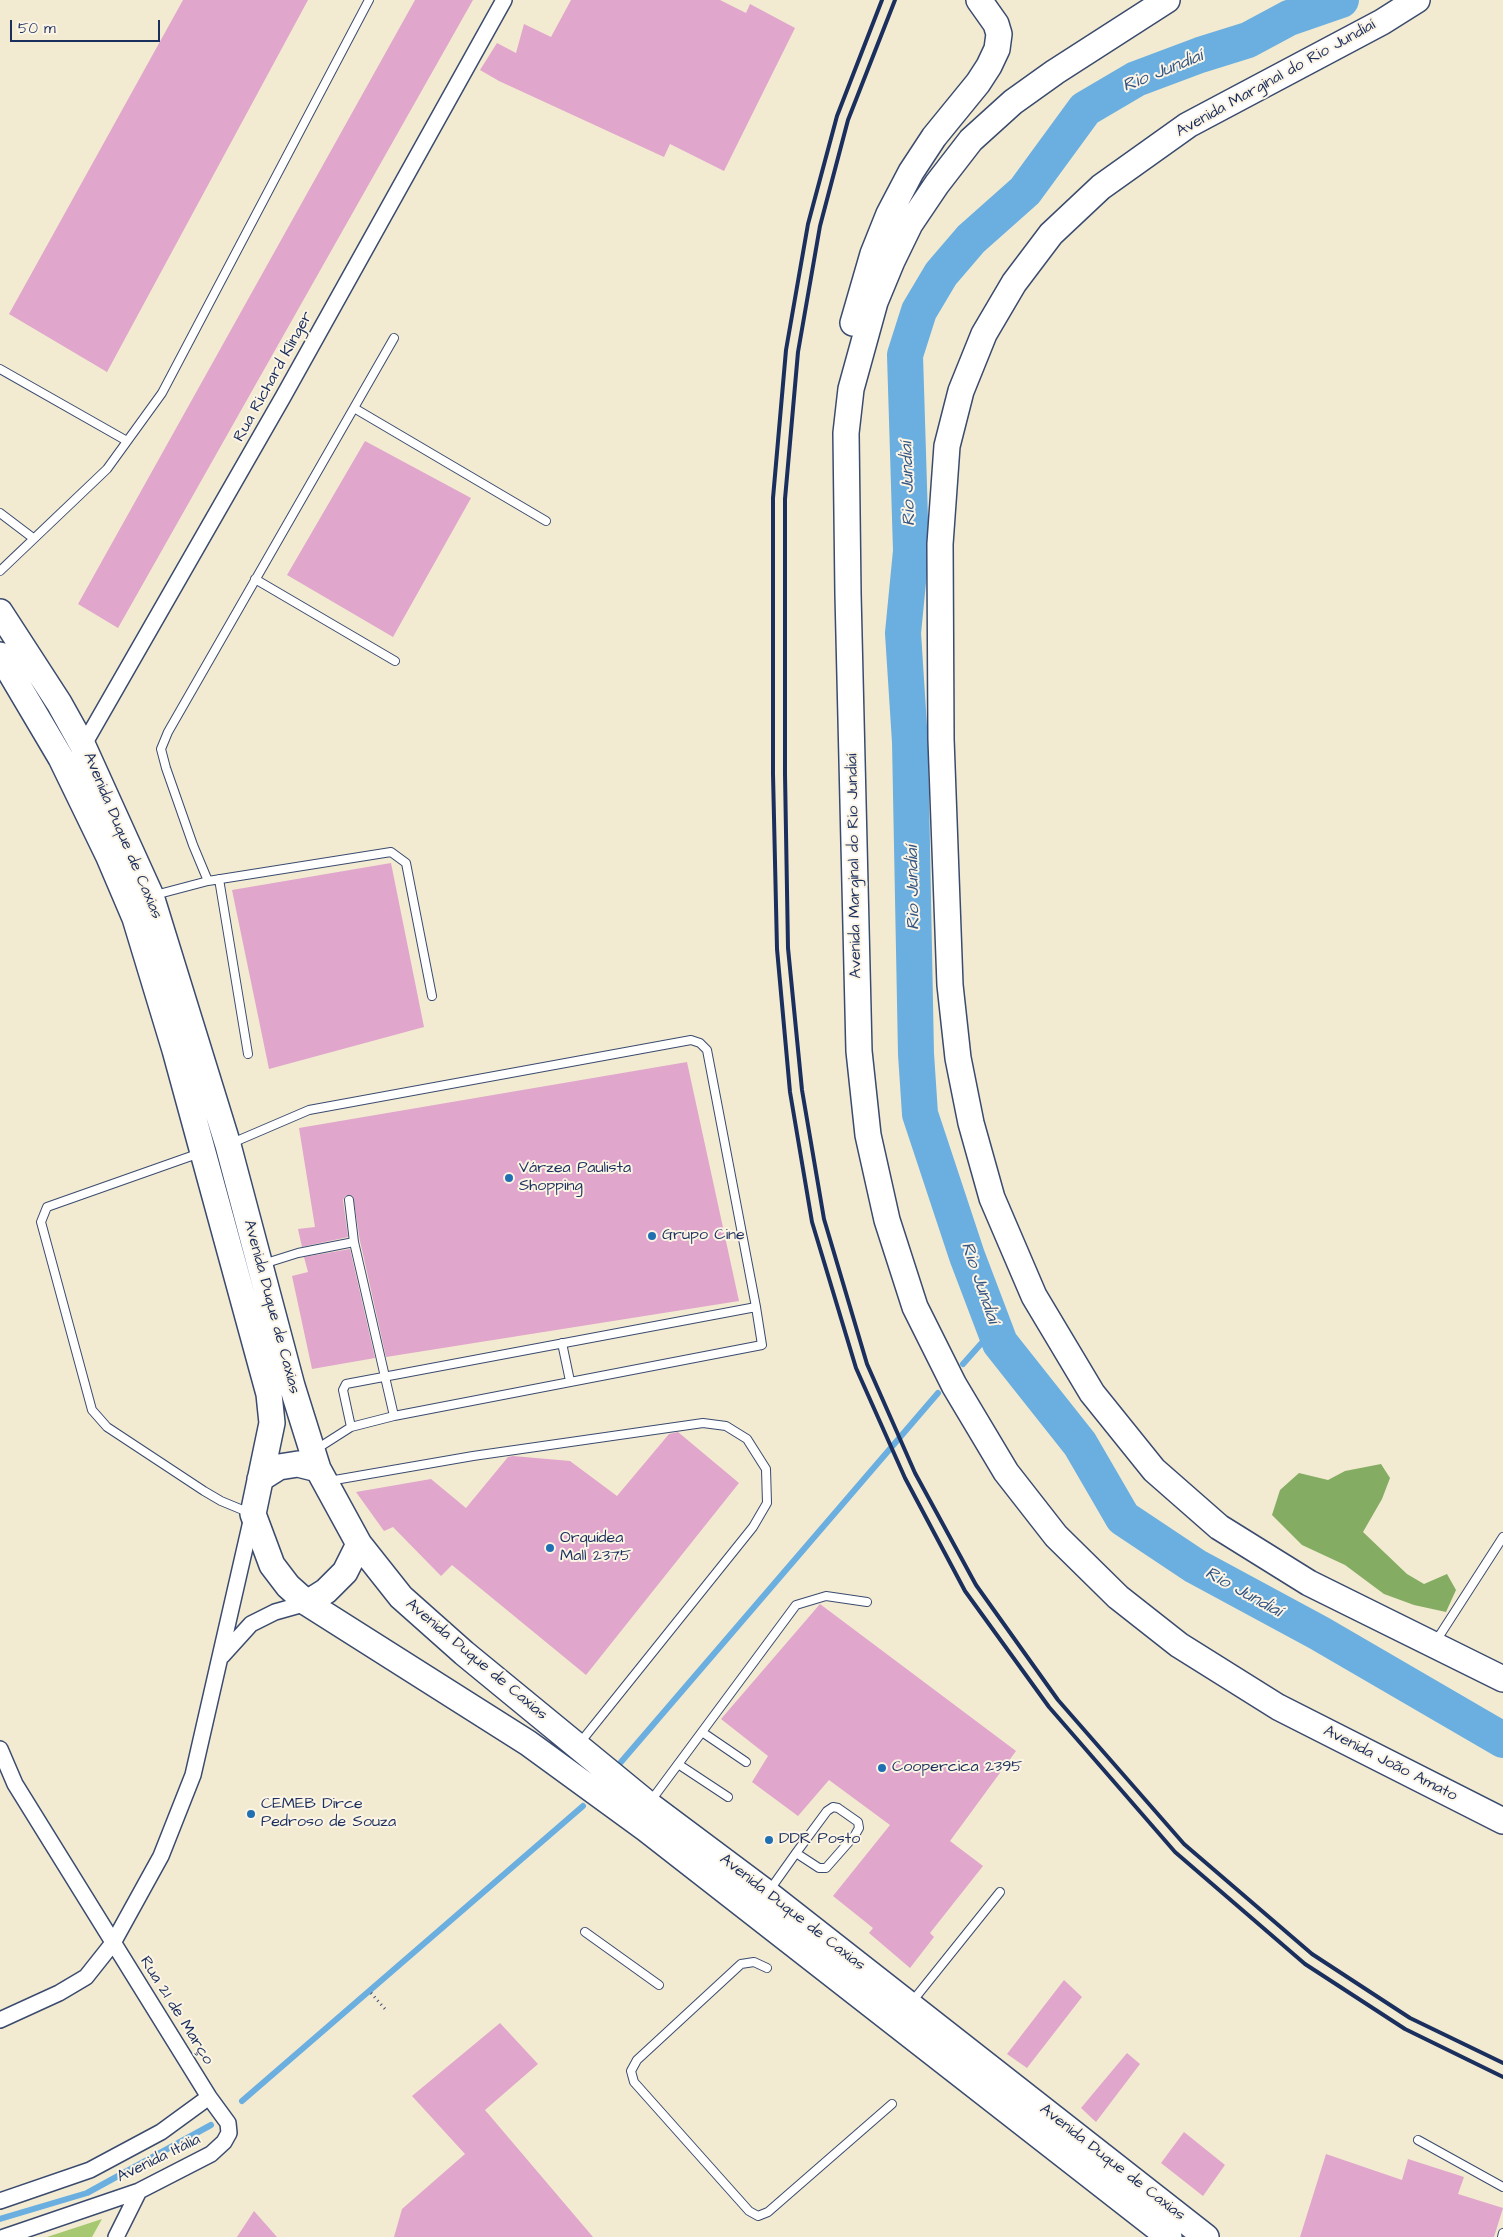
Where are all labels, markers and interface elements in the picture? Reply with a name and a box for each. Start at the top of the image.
scale bar [12,10,162,42]
street label: Avenida Marginal do Rio Jundiaí [1173,16,1379,142]
text: 50 m [18,18,56,39]
water label: Rio Jundiaí [1120,46,1206,98]
street label: Rua Richard Klinger [230,309,318,445]
water label: Rio Jundiaí [897,441,921,527]
street label: Avenida Duque de Caxias [78,750,166,922]
street label: Avenida Marginal do Rio Jundiaí [843,753,867,979]
water label: Rio Jundiaí [902,846,926,930]
place label: Várzea Paulista Shopping [519,1159,631,1197]
marker: Várzea Paulista Shopping [503,1172,515,1184]
street label: Avenida Duque de Caxias [239,1218,303,1396]
place label: Grupo Cine [662,1226,745,1246]
marker: Grupo Cine [646,1230,658,1242]
water label: Rio Jundiaí [955,1240,1003,1326]
place label: Orquídea Mall 2375 [560,1529,631,1567]
marker: Orquídea Mall 2375 [544,1542,556,1554]
water label: Rio Jundiaí [1201,1563,1285,1623]
street label: Avenida Duque de Caxias [401,1595,551,1725]
street label: Avenida João Amato [1320,1722,1460,1806]
place label: Coopercica 2395 [892,1758,1023,1778]
marker: Coopercica 2395 [876,1762,888,1774]
place label: CEMEB Dirce Pedroso de Souza [261,1795,396,1833]
marker: CEMEB Dirce Pedroso de Souza [245,1808,257,1820]
place label: DDR Posto [779,1830,860,1850]
marker: DDR Posto [763,1834,775,1846]
street label: Avenida Duque de Caxias [716,1850,868,1976]
street label: Rua 21 de Março [135,1953,217,2069]
street label: Avenida Duque de Caxias [1036,2100,1188,2226]
street label: Avenida Itália [114,2131,204,2187]

